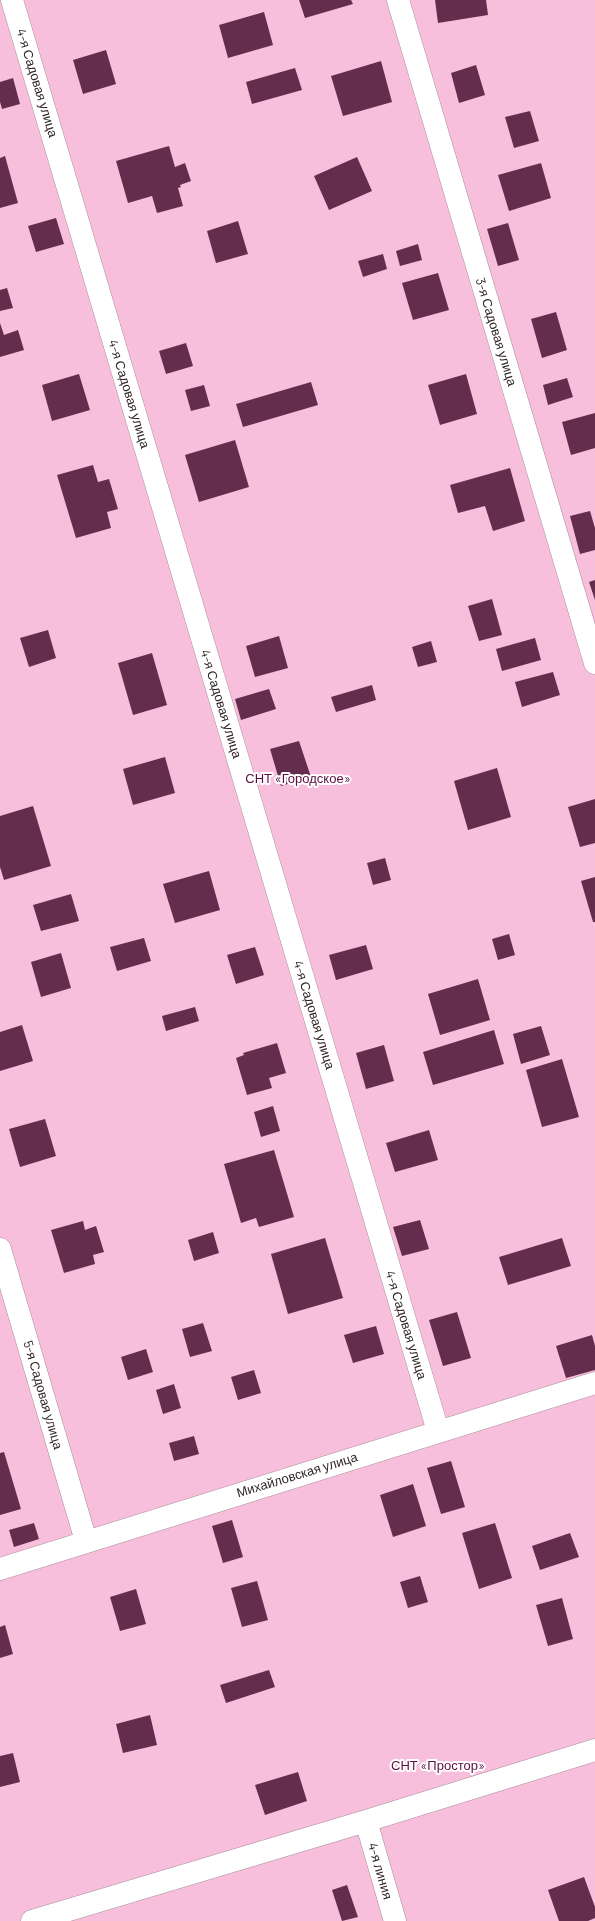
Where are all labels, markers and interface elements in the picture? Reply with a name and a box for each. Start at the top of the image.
street label: 4-я Садовая улица [13,27,61,139]
street label: 3-я Садовая улица [472,276,520,388]
street label: 4-я Садовая улица [105,338,153,450]
street label: 4-я Садовая улица [197,648,245,760]
park label: СНТ «Городское» [245,771,351,787]
street label: 4-я Садовая улица [290,959,338,1071]
street label: 4-я Садовая улица [382,1269,430,1381]
street label: 5-я Садовая улица [20,1339,66,1451]
street label: Михайловская улица [235,1449,359,1501]
park label: СНТ «Простор» [391,1758,485,1774]
street label: 4-я линия [364,1841,396,1901]

